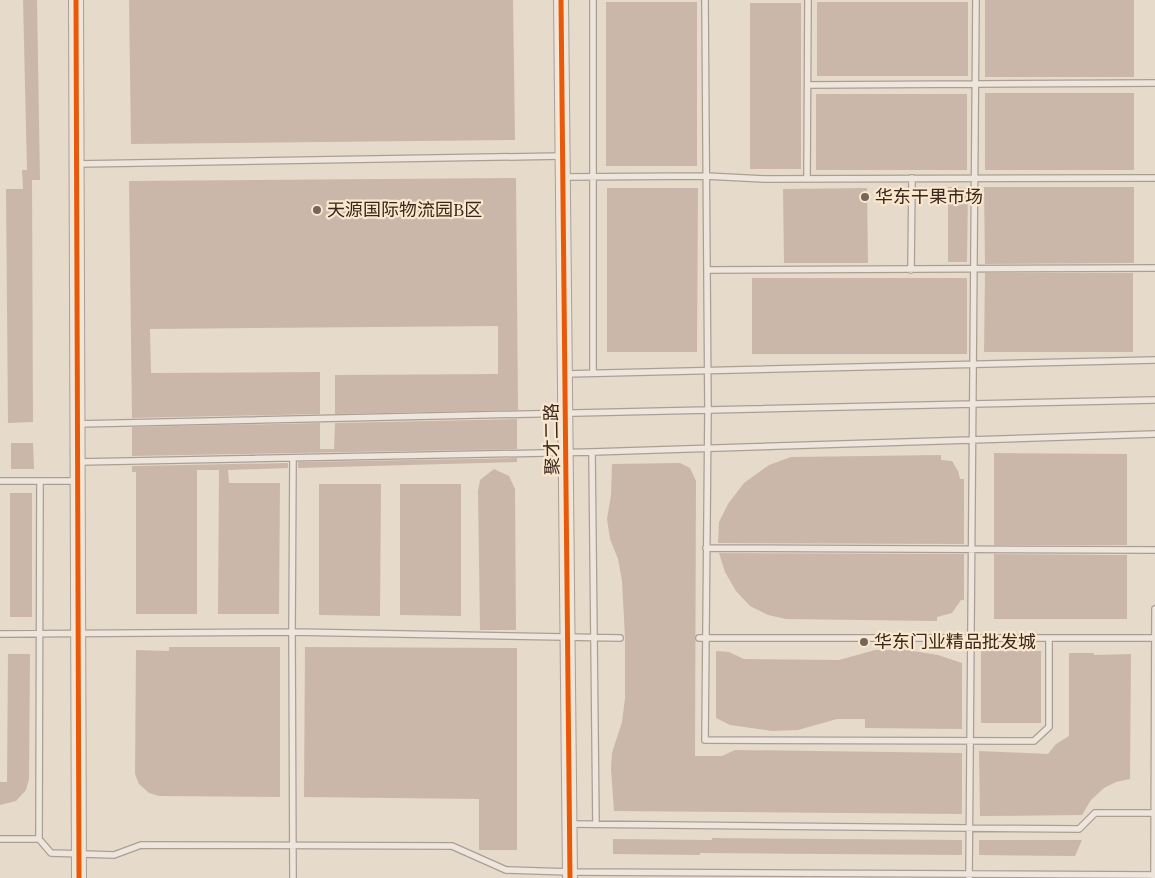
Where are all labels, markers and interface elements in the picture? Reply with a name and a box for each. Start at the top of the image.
place label: 华东干果市场 [875,185,983,208]
marker: 华东干果市场 [859,191,871,203]
place label: 天源国际物流园B区 [327,198,482,221]
marker: 天源国际物流园B区 [311,204,323,216]
street label: 聚才二路 [539,403,564,475]
place label: 华东门业精品批发城 [874,630,1036,653]
marker: 华东门业精品批发城 [858,636,870,648]

